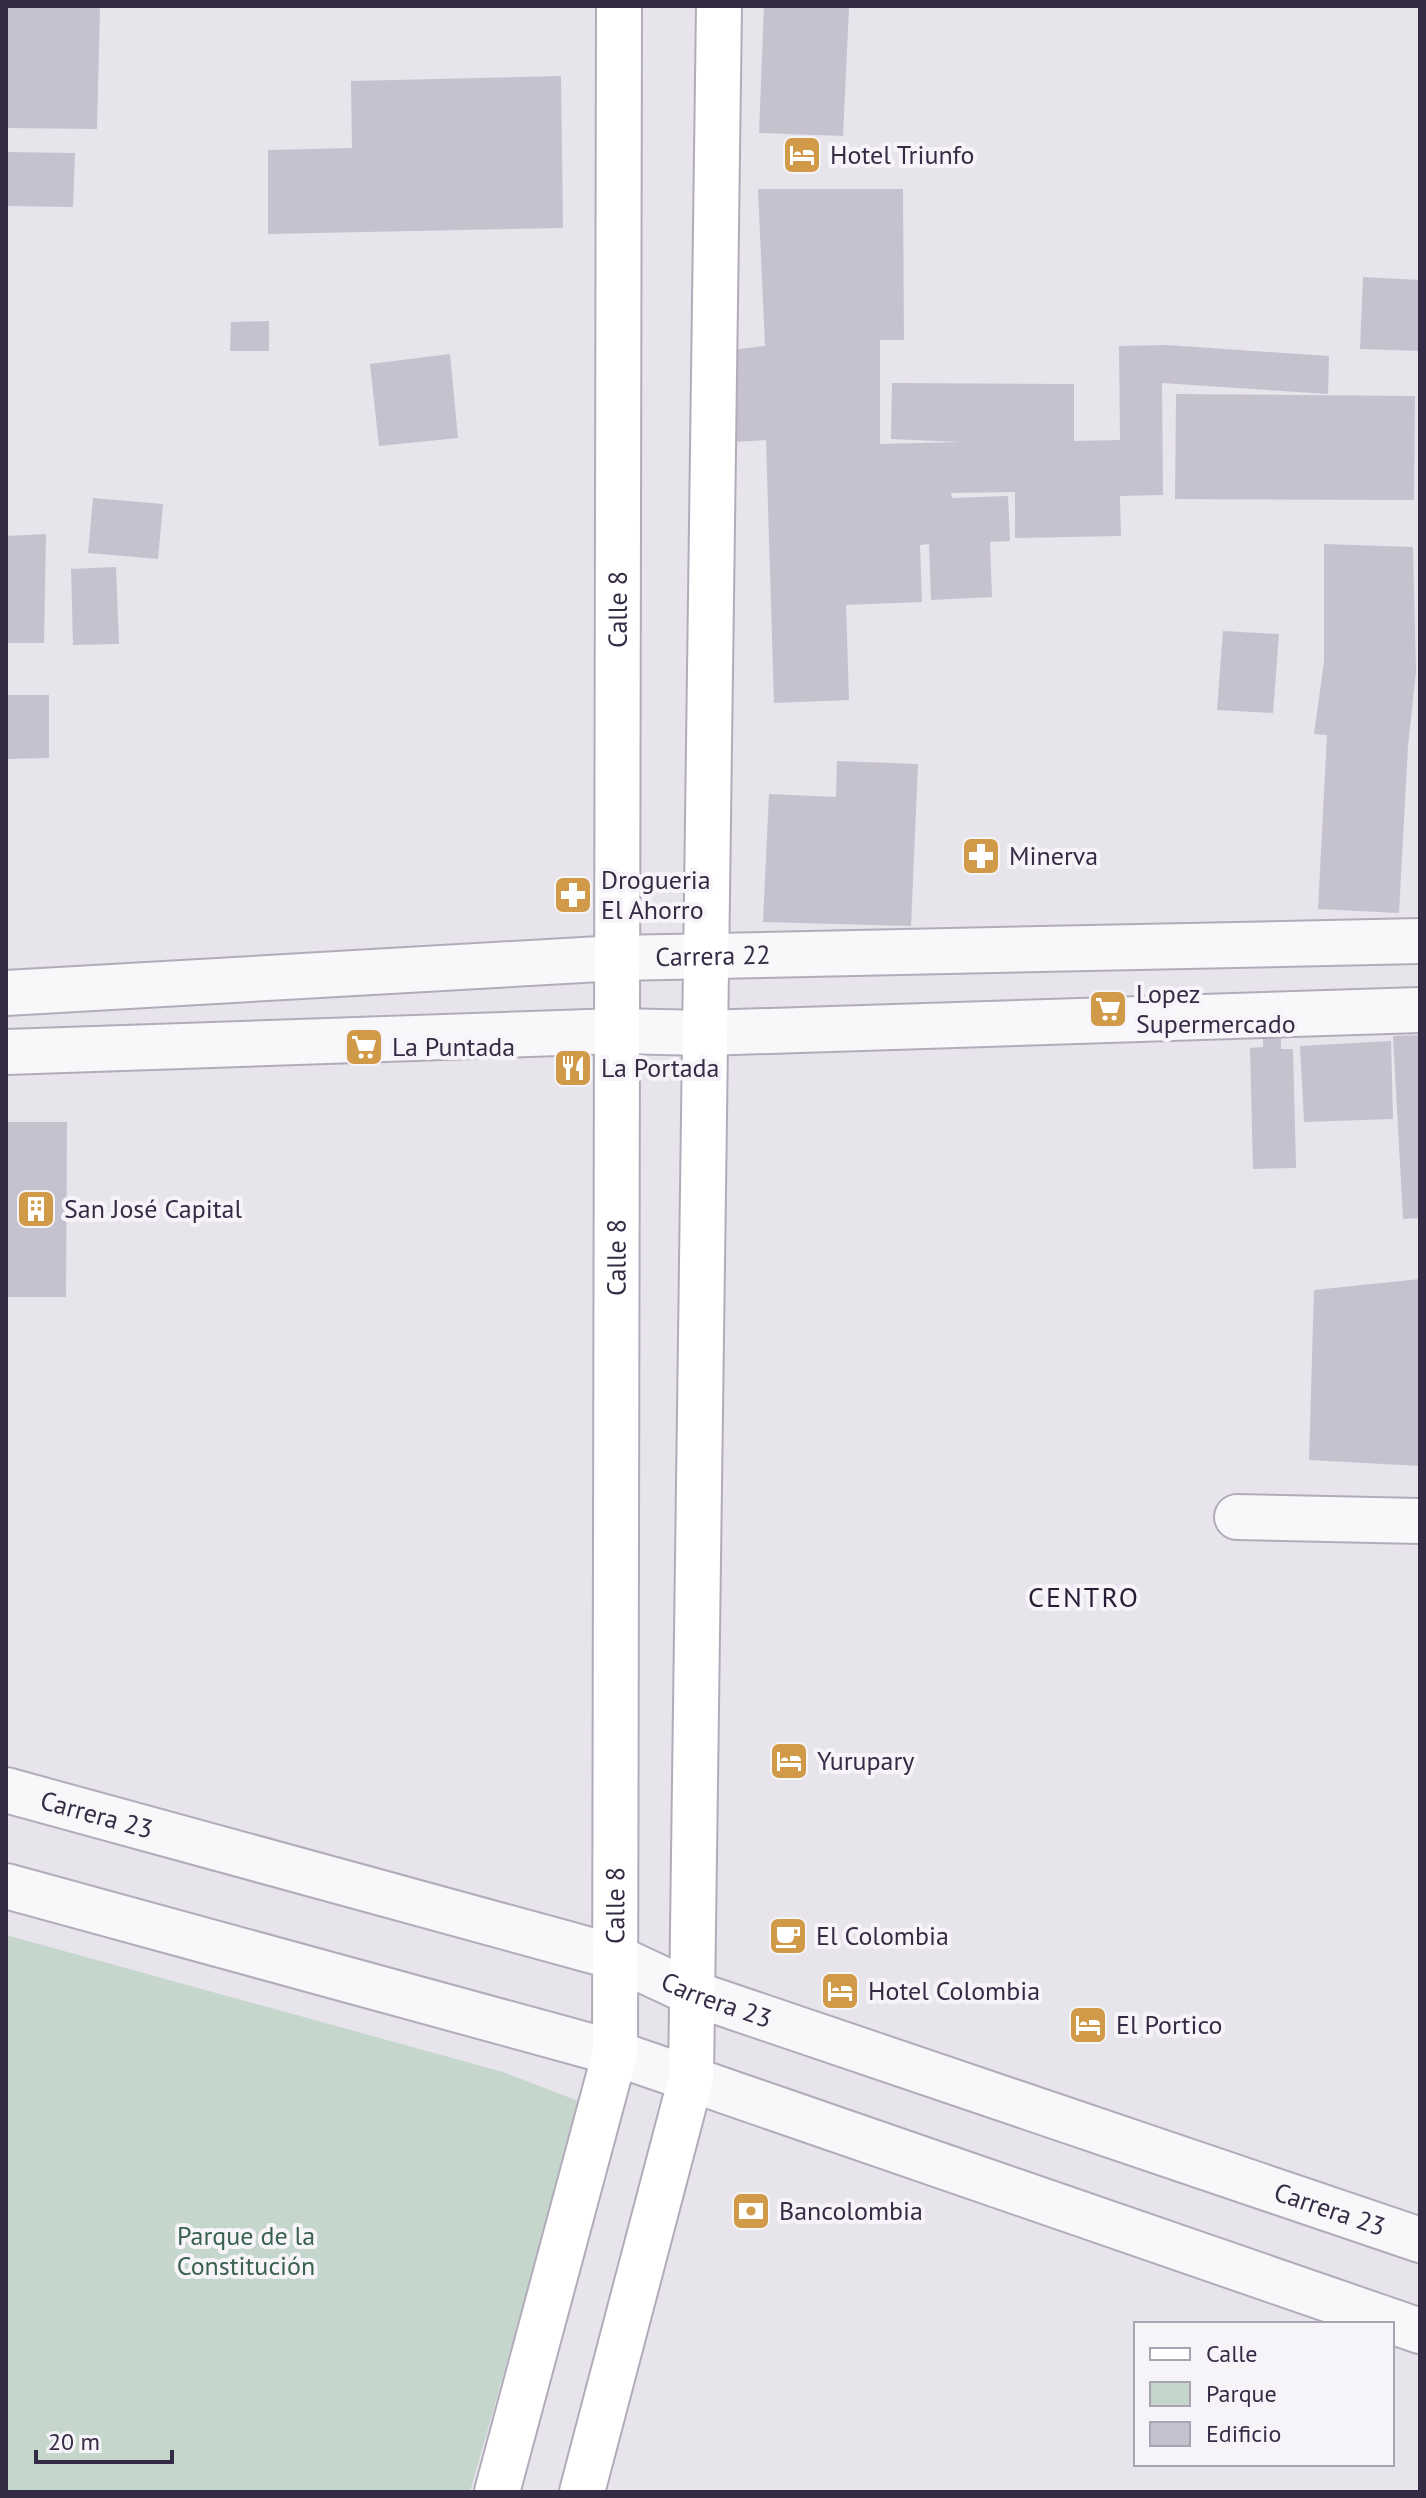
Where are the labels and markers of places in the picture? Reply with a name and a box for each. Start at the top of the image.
hotel icon: Hotel Triunfo [781,134,823,176]
place label: Hotel Triunfo [830,138,975,171]
pharmacy icon: Minerva [960,835,1002,877]
place label: Minerva [1009,839,1098,872]
place label: Drogueria El Ahorro [601,863,711,926]
pharmacy icon: Drogueria El Ahorro [552,874,594,916]
place label: Lopez Supermercado [1136,977,1296,1040]
supermarket icon: Lopez Supermercado [1087,988,1129,1030]
supermarket icon: La Puntada [343,1026,385,1068]
place label: La Puntada [392,1030,515,1063]
restaurant icon: La Portada [552,1047,594,1089]
place label: La Portada [601,1051,720,1084]
building icon: San José Capital [15,1188,57,1230]
place label: San José Capital [64,1192,243,1225]
hotel icon: Yurupary [768,1740,810,1782]
place label: Yurupary [817,1744,914,1777]
cafe icon: El Colombia [767,1915,809,1957]
place label: El Colombia [816,1919,949,1952]
hotel icon: Hotel Colombia [819,1970,861,2012]
place label: Hotel Colombia [868,1974,1040,2007]
hotel icon: El Portico [1067,2004,1109,2046]
place label: El Portico [1116,2008,1222,2041]
bank icon: Bancolombia [730,2190,772,2232]
place label: Bancolombia [779,2194,923,2227]

